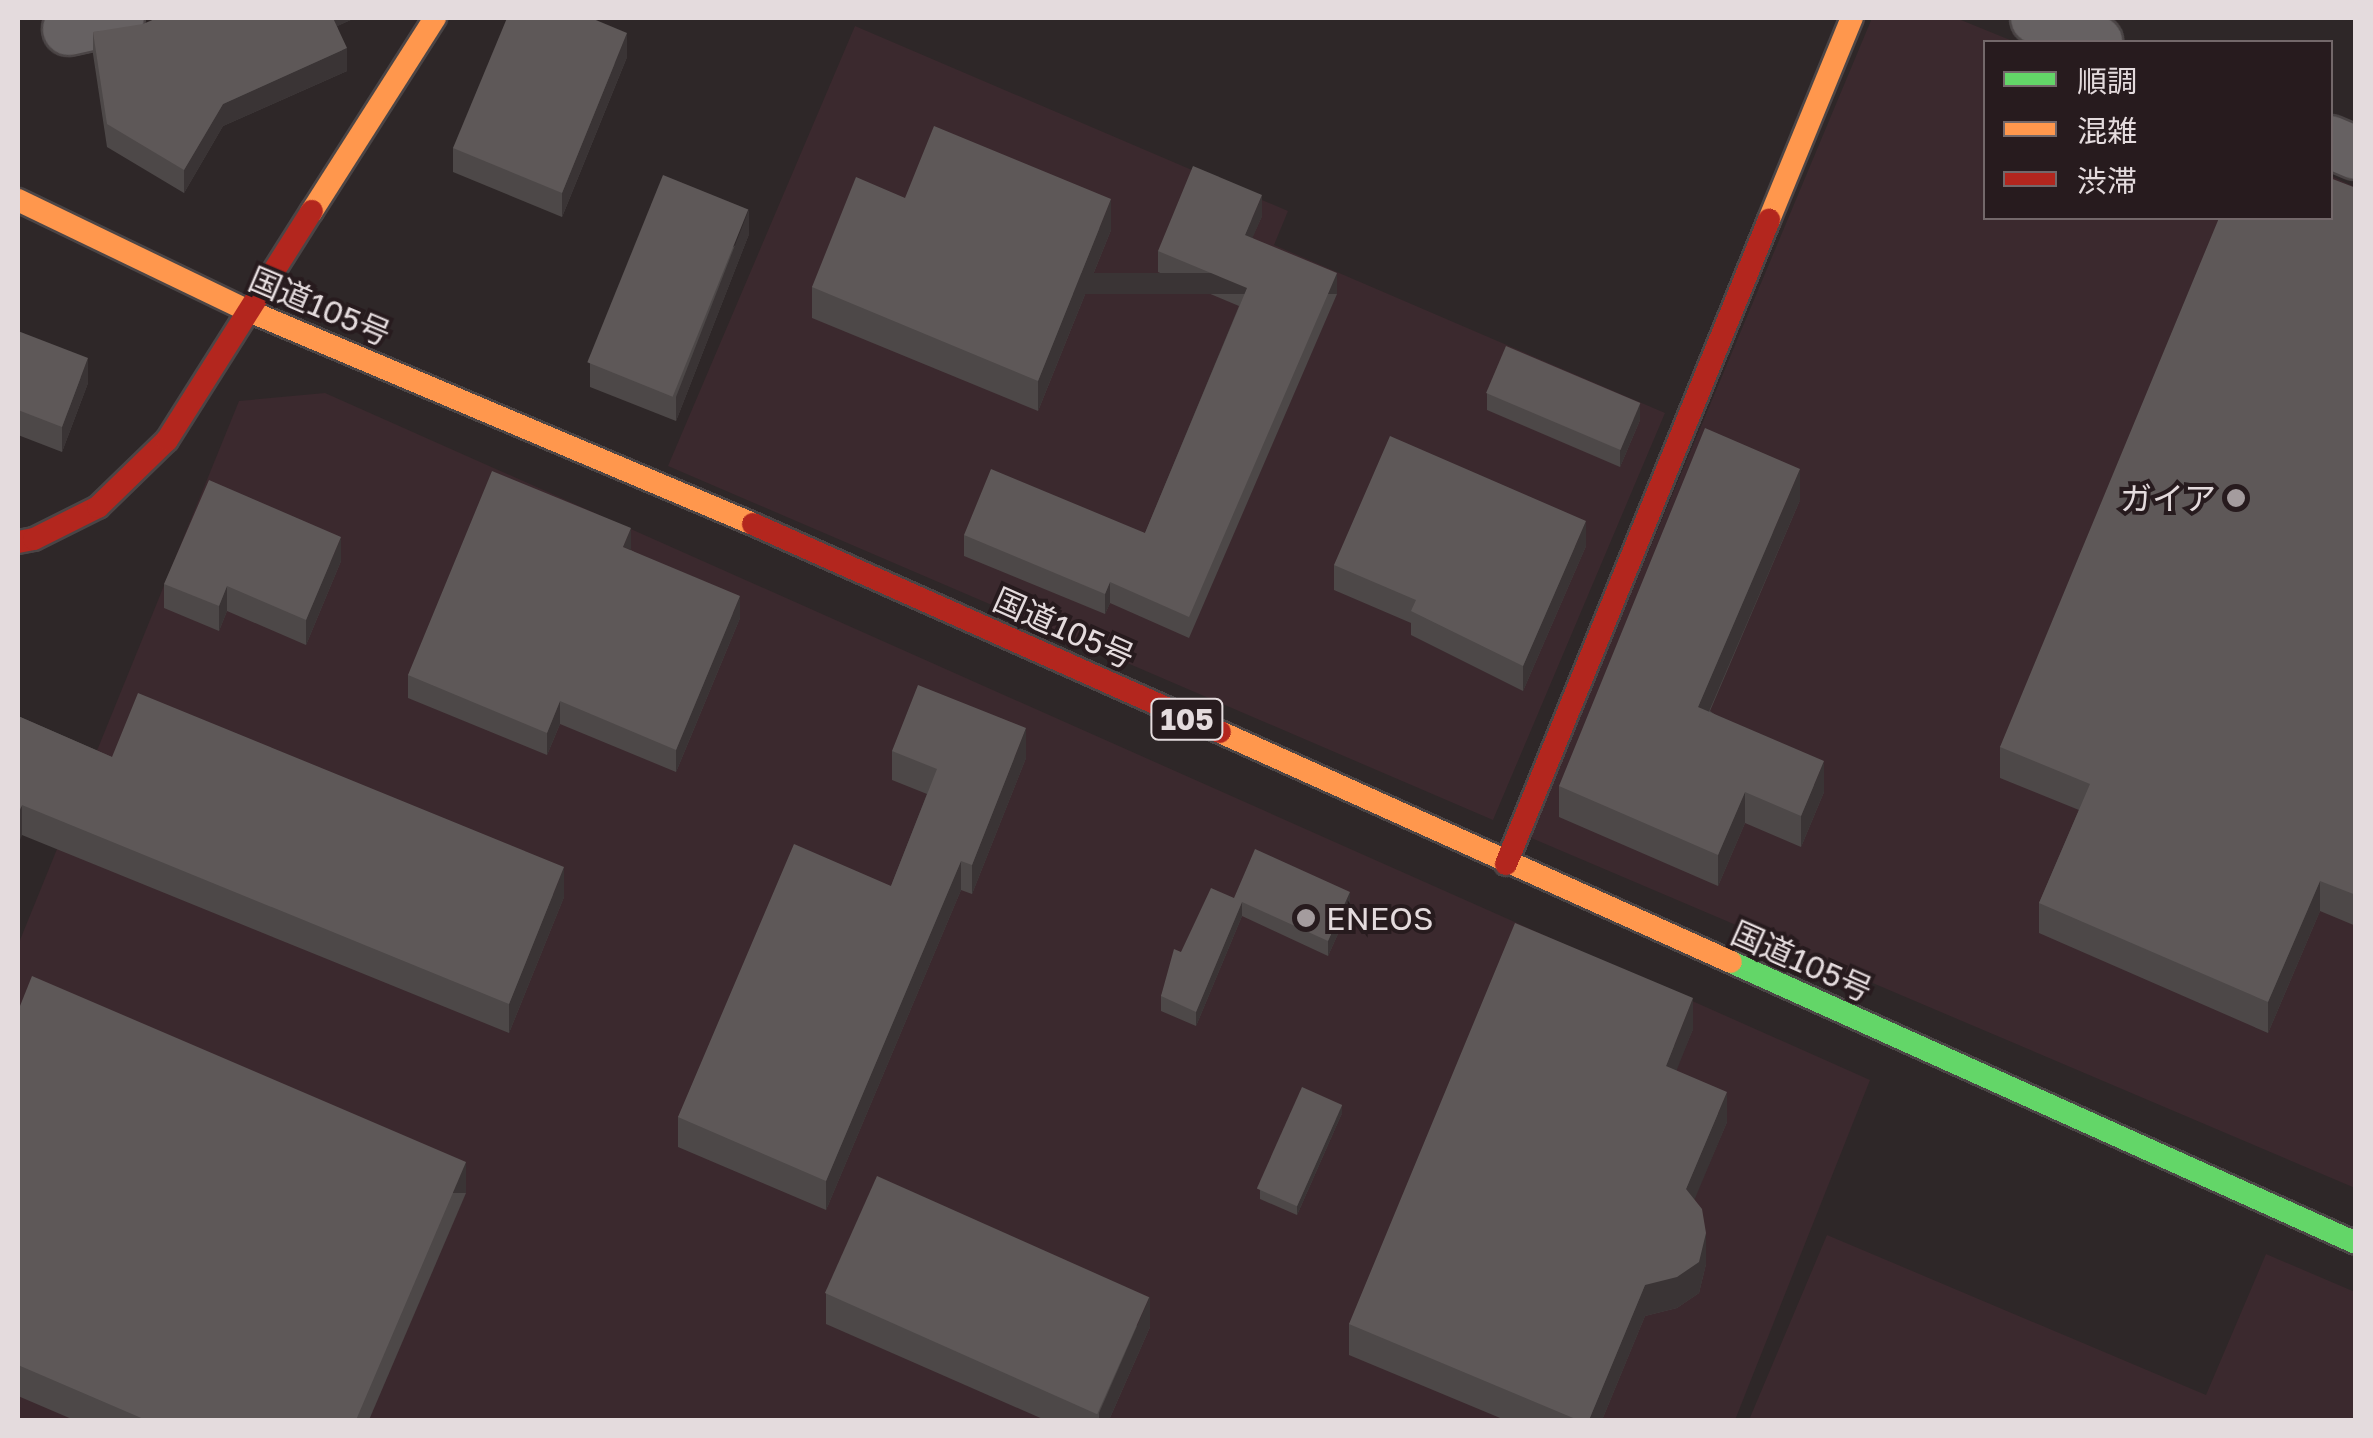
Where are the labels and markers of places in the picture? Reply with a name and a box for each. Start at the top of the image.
place label: ガイア [2120,479,2216,517]
marker: ガイア [2225,487,2247,509]
place label: ENEOS [1326,899,1433,937]
marker: ENEOS [1295,907,1317,929]

